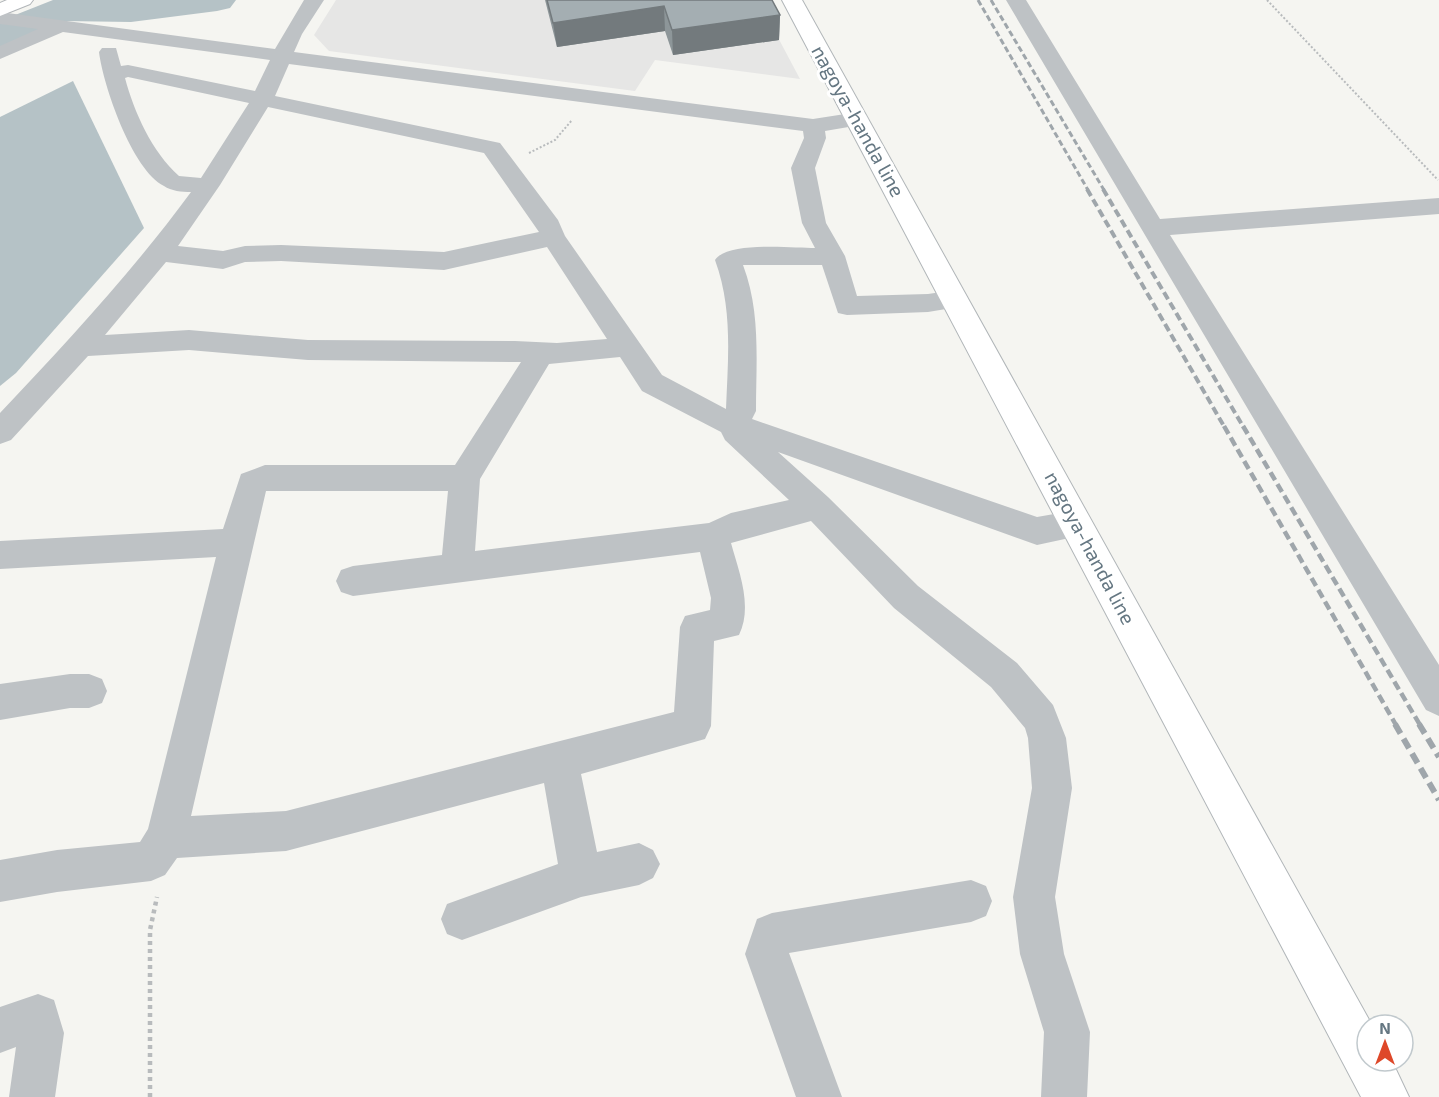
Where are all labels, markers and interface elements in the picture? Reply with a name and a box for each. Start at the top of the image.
street label: nagoya-handa line [807,40,911,201]
street label: nagoya-handa line [1040,467,1141,628]
north arrow [1355,1013,1415,1073]
text: N [1379,1018,1391,1037]

